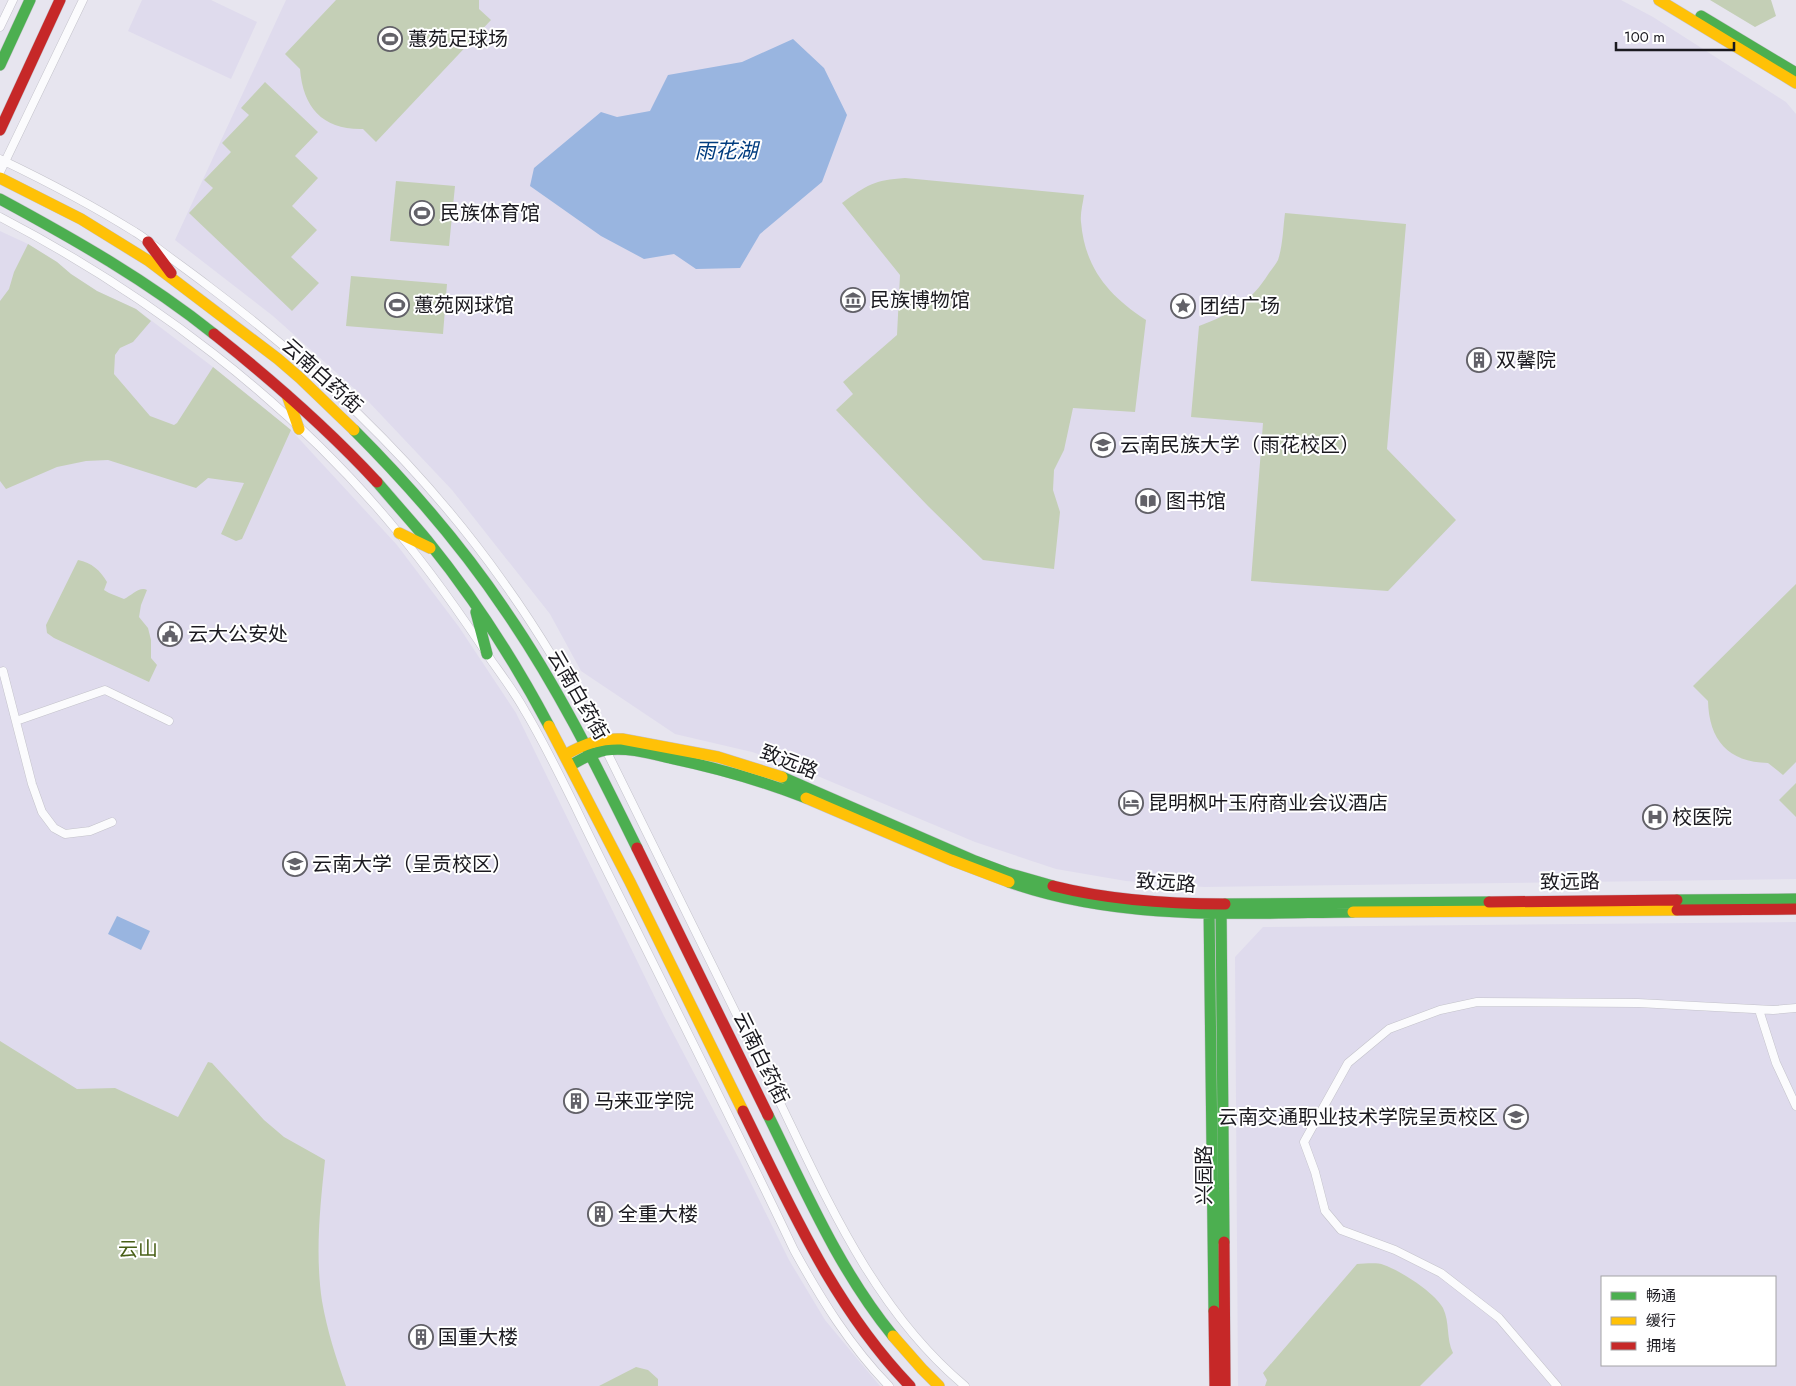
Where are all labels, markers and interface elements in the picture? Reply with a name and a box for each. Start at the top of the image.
scale bar [1616,20,1734,52]
place label: 蕙苑足球场 [408,25,508,54]
sports icon: 蕙苑足球场 [377,26,403,52]
text: 100 m [1624,26,1665,48]
water label: 雨花湖 [695,136,760,166]
place label: 民族体育馆 [440,199,540,228]
sports icon: 民族体育馆 [409,200,435,226]
place label: 民族博物馆 [870,286,970,315]
museum icon: 民族博物馆 [840,287,866,313]
place label: 蕙苑网球馆 [414,291,514,320]
sports icon: 蕙苑网球馆 [384,292,410,318]
place label: 团结广场 [1200,292,1280,321]
place icon: 团结广场 [1170,293,1196,319]
street label: 云南白药街 [275,332,369,420]
place label: 双馨院 [1496,346,1556,375]
building icon: 双馨院 [1466,347,1492,373]
place label: 云南民族大学（雨花校区） [1120,431,1360,460]
school or university icon: 云南民族大学（雨花校区） [1090,432,1116,458]
place label: 图书馆 [1166,487,1226,516]
library icon: 图书馆 [1135,488,1161,514]
place label: 云大公安处 [188,620,288,649]
public building icon: 云大公安处 [157,621,183,647]
street label: 云南白药街 [540,644,616,746]
street label: 致远路 [756,738,822,786]
place label: 昆明枫叶玉府商业会议酒店 [1148,789,1388,818]
hotel icon: 昆明枫叶玉府商业会议酒店 [1118,790,1144,816]
place label: 校医院 [1672,803,1732,832]
hospital icon: 校医院 [1642,804,1668,830]
place label: 云南大学（呈贡校区） [312,850,512,879]
school or university icon: 云南大学（呈贡校区） [282,851,308,877]
street label: 致远路 [1135,866,1197,900]
street label: 致远路 [1540,867,1600,897]
street label: 云南白药街 [726,1007,796,1109]
place label: 马来亚学院 [594,1087,694,1116]
building icon: 马来亚学院 [563,1088,589,1114]
place label: 云南交通职业技术学院呈贡校区 [1218,1103,1498,1132]
school or university icon: 云南交通职业技术学院呈贡校区 [1503,1104,1529,1130]
street label: 兴园路 [1190,1145,1219,1205]
place label: 全重大楼 [618,1200,698,1229]
building icon: 全重大楼 [587,1201,613,1227]
park label: 云山 [118,1235,158,1264]
legend [1601,1276,1776,1366]
text: 畅通 [1646,1285,1676,1307]
text: 缓行 [1646,1310,1676,1332]
place label: 国重大楼 [438,1323,518,1352]
building icon: 国重大楼 [408,1324,434,1350]
text: 拥堵 [1646,1335,1676,1357]

